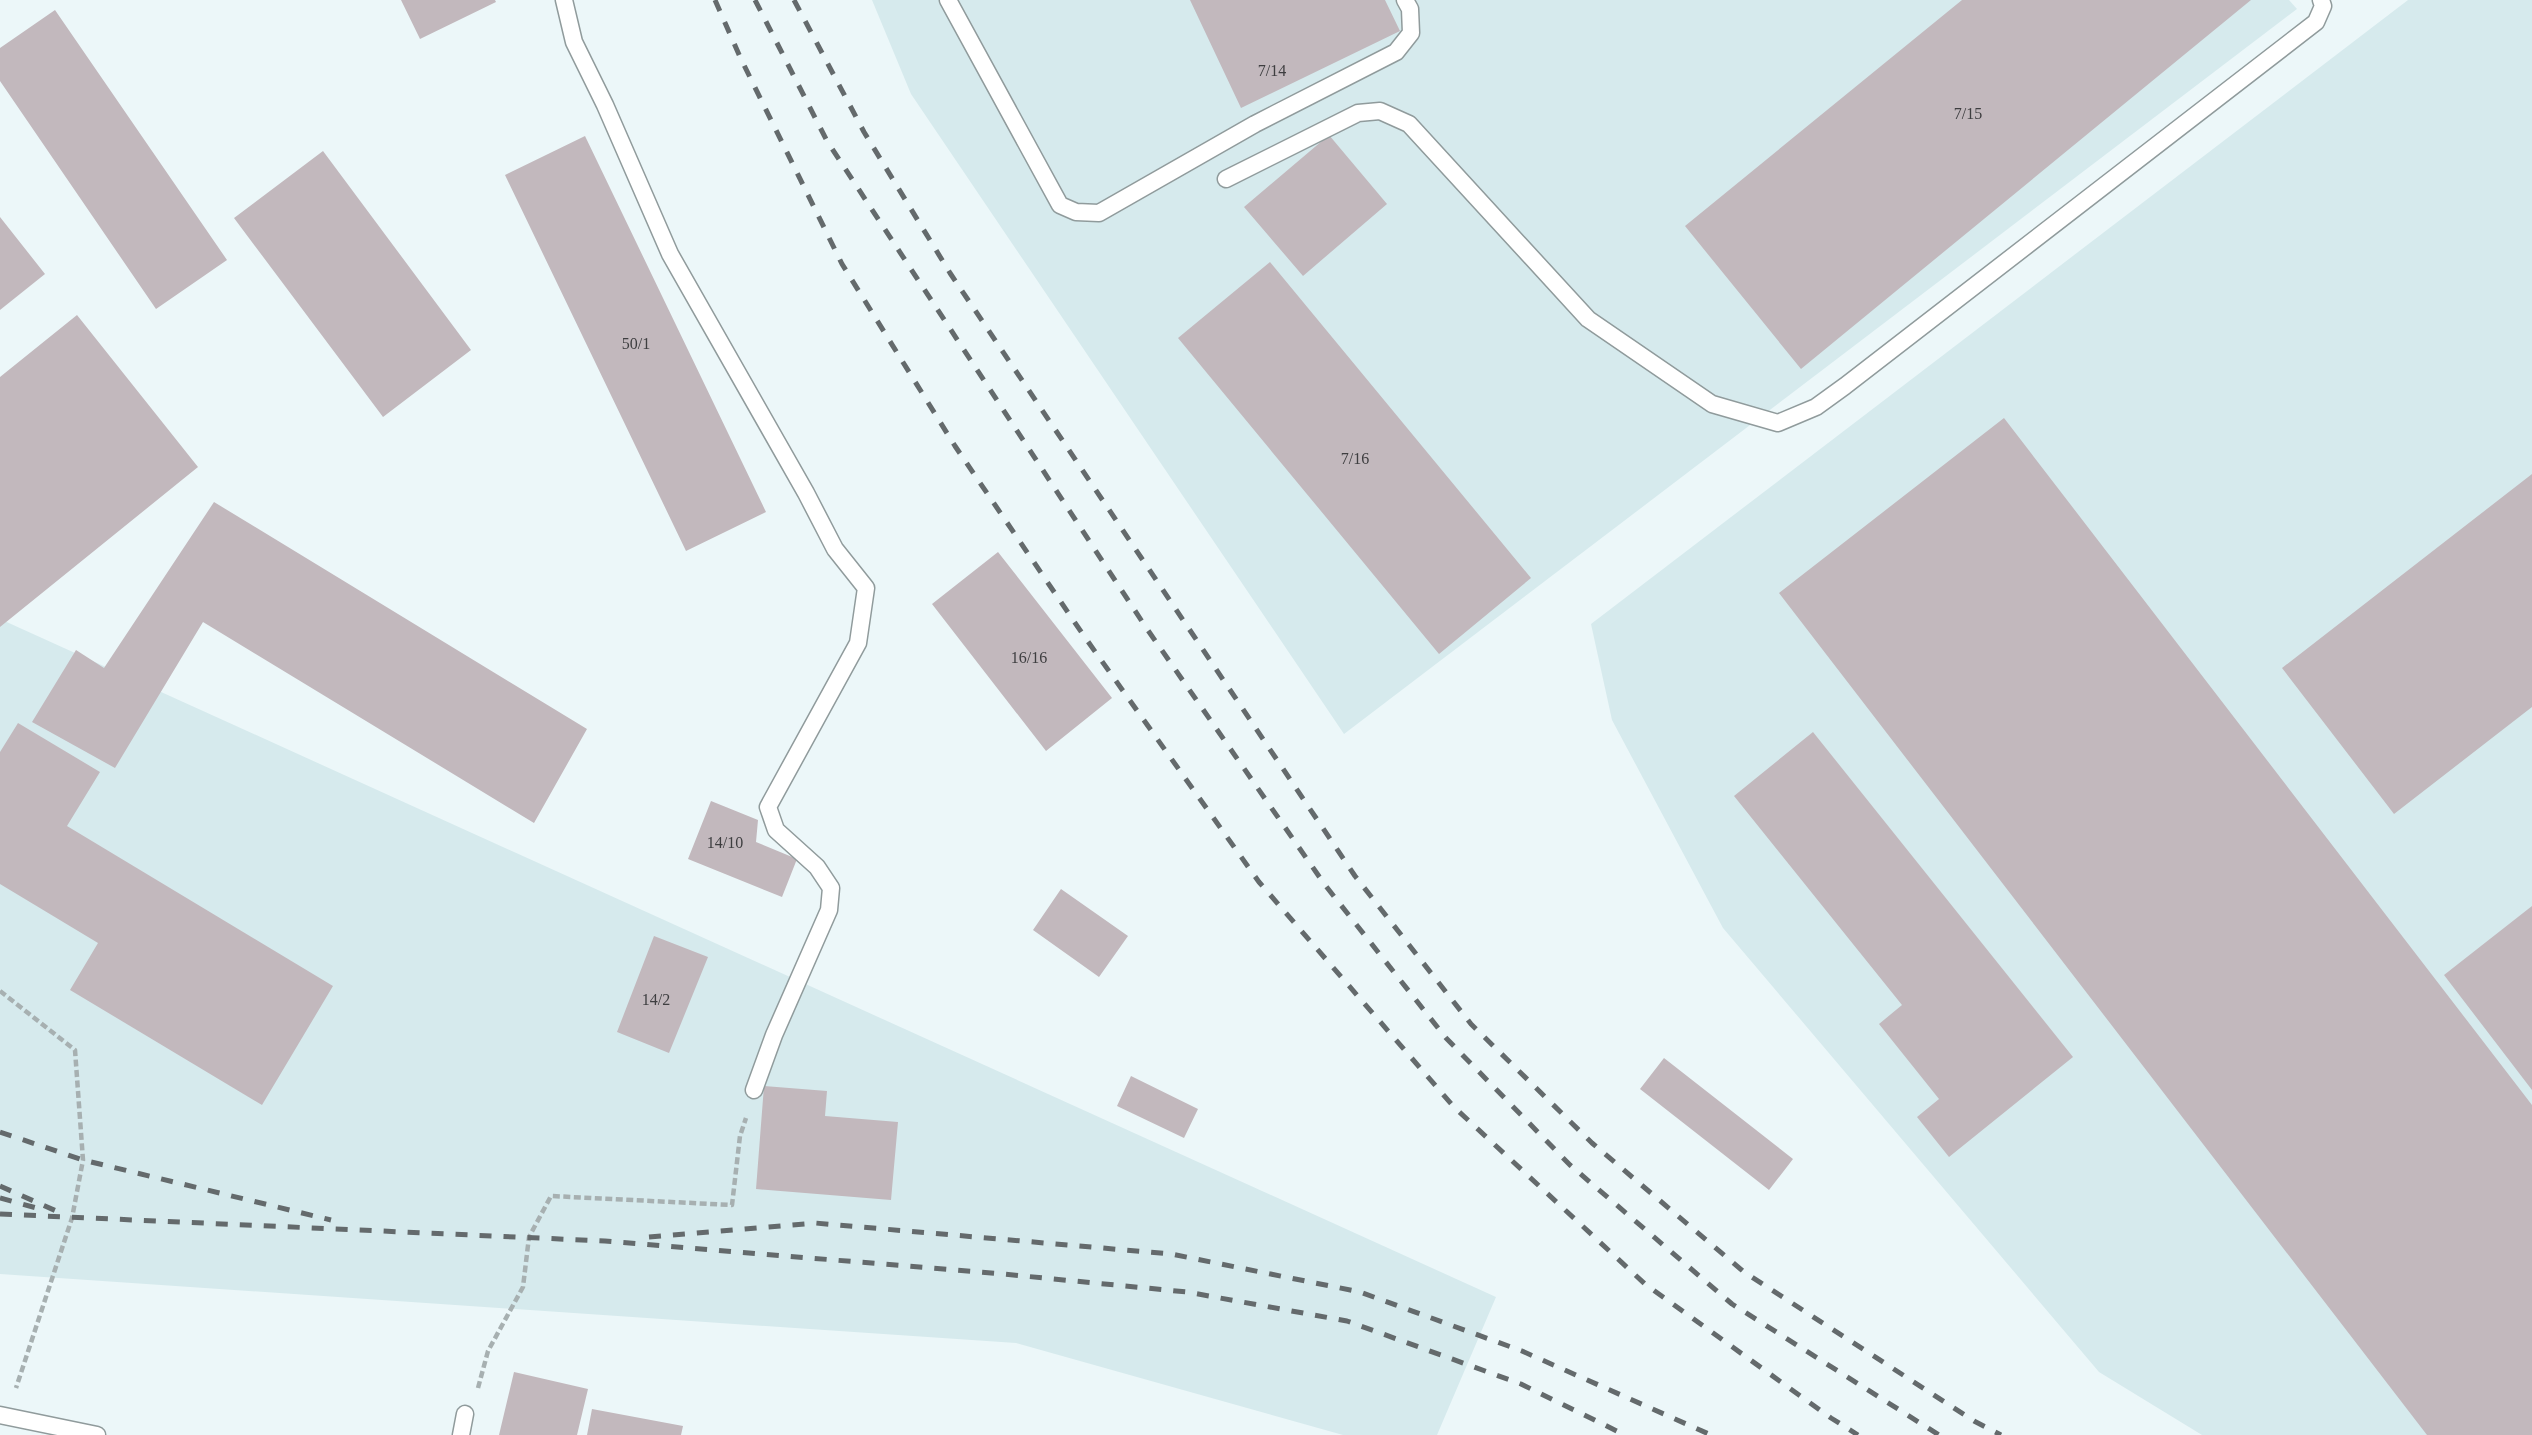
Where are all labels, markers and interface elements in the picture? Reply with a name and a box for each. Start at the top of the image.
house number: 7/14 [1258,62,1286,79]
house number: 7/15 [1954,105,1982,122]
house number: 50/1 [622,335,650,352]
house number: 7/16 [1341,450,1369,467]
house number: 16/16 [1011,649,1047,666]
house number: 14/10 [707,834,743,851]
house number: 14/2 [642,991,670,1008]

